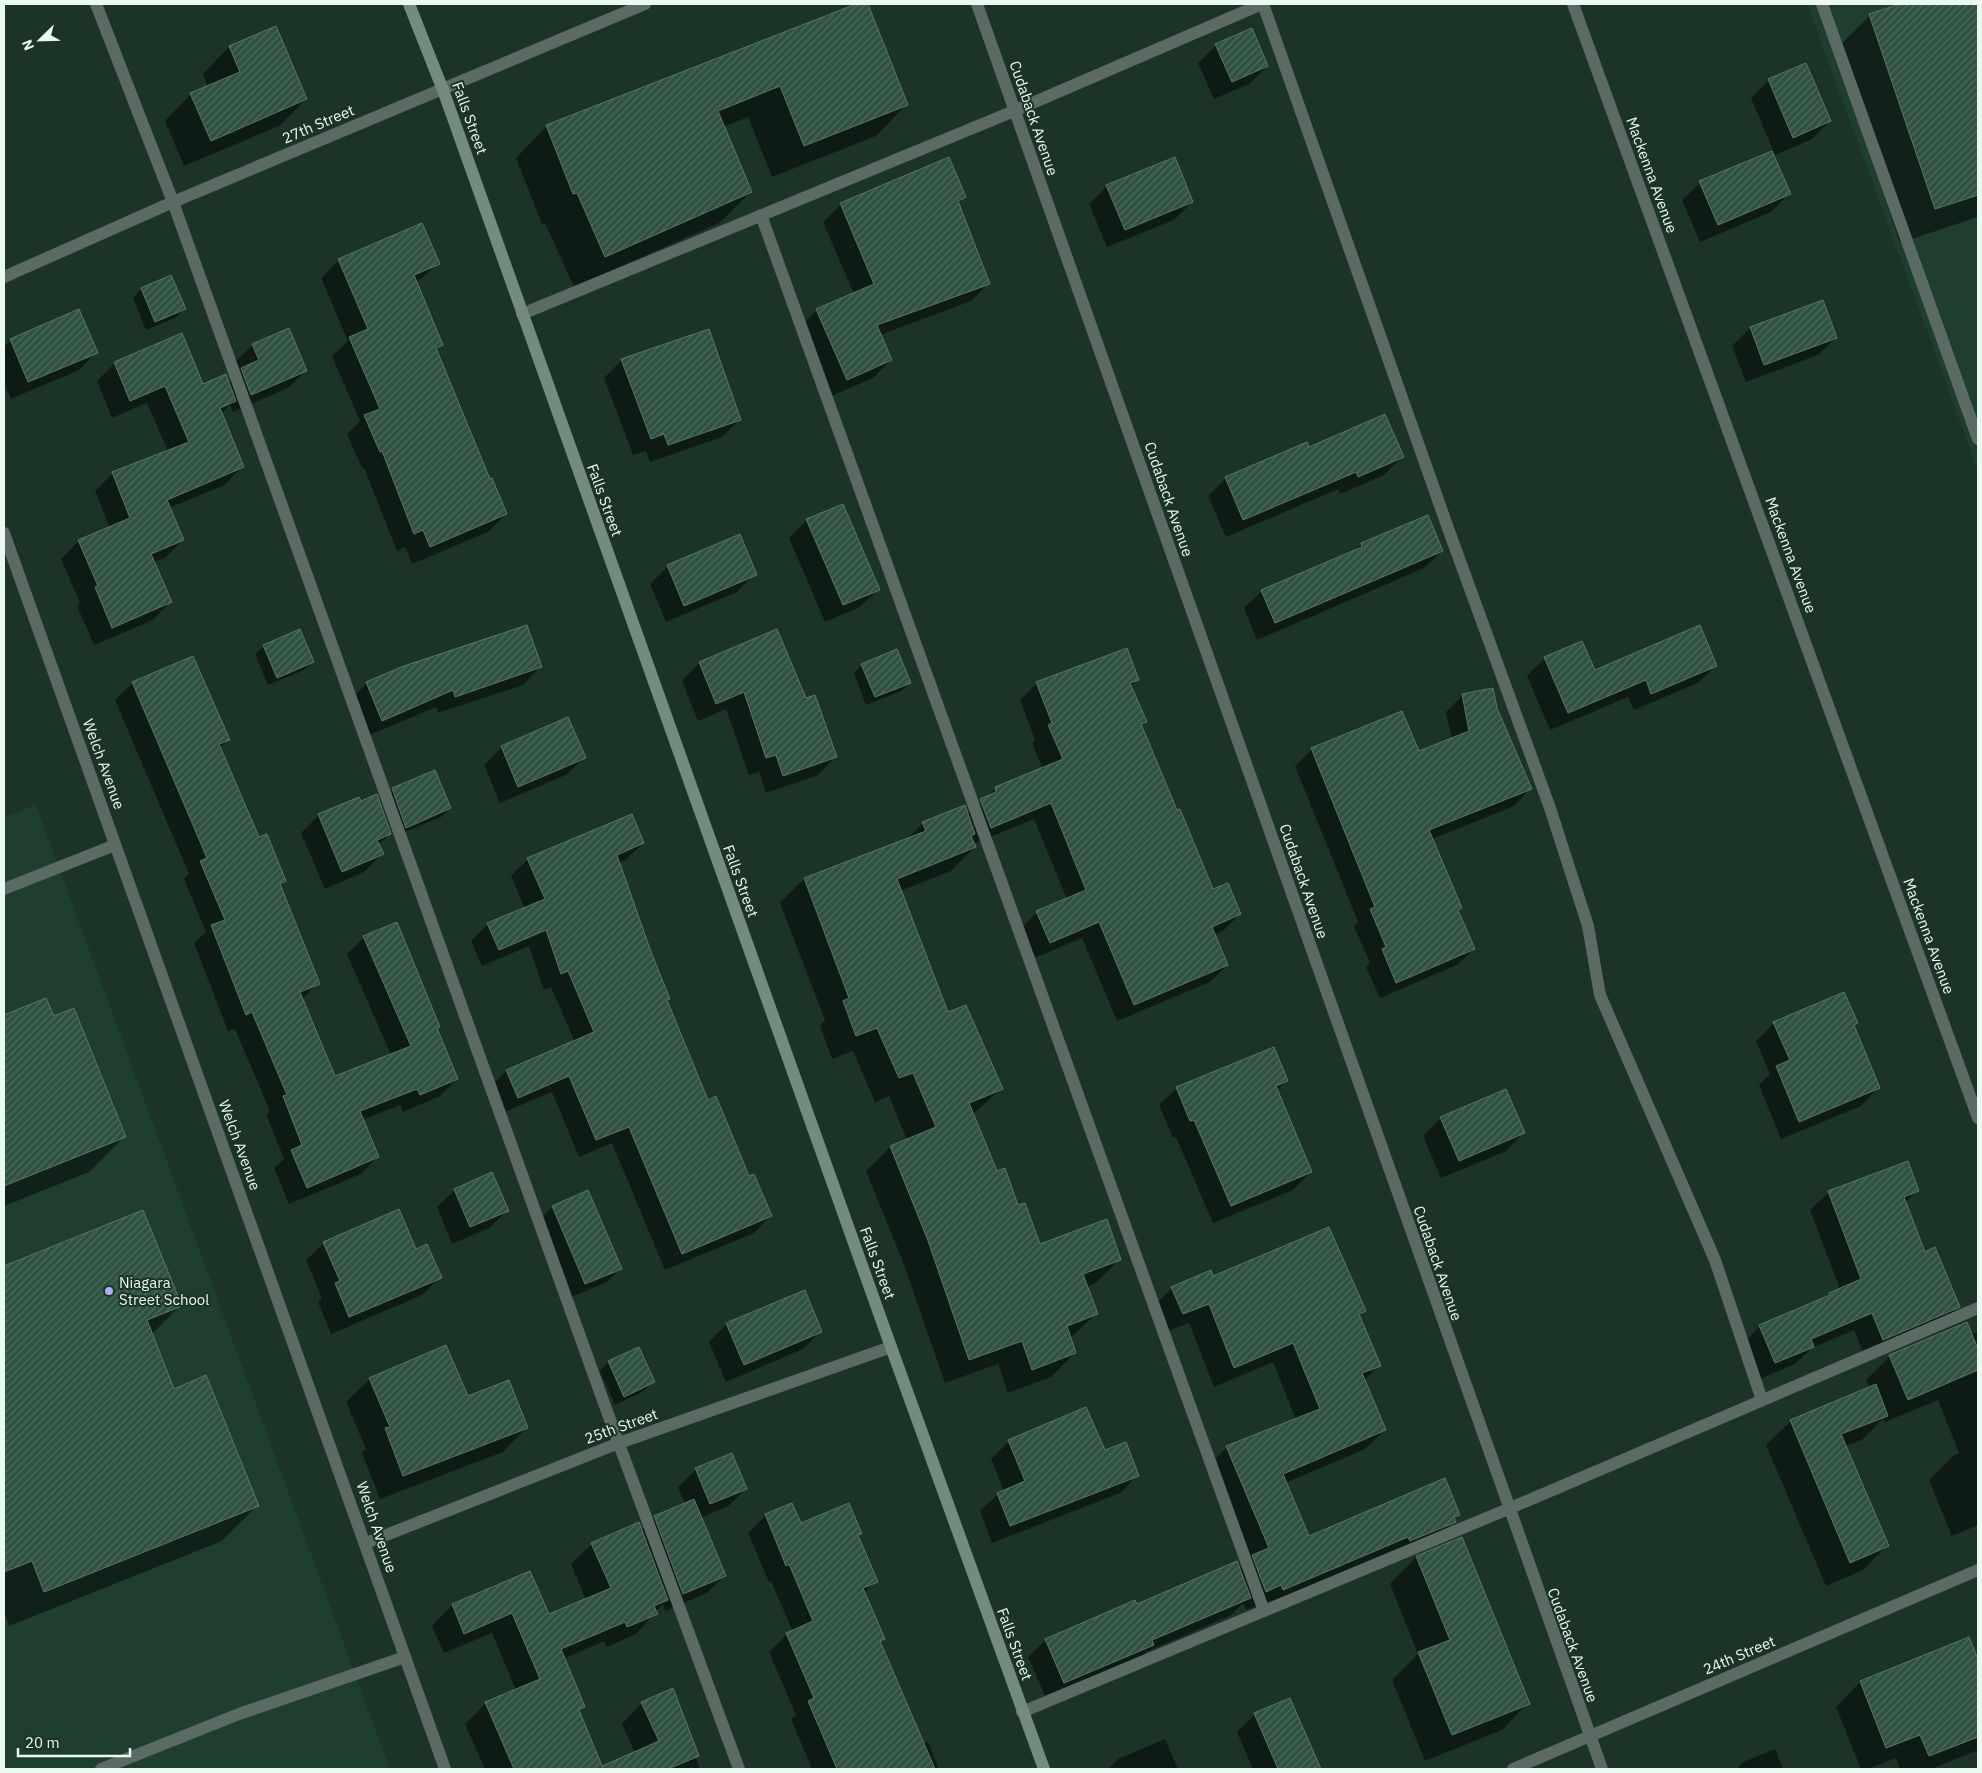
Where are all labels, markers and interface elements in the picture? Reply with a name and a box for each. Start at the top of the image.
north arrow [15,15,65,65]
text: N [18,37,38,53]
street label: Cudaback Avenue [1005,58,1063,178]
street label: Falls Street [448,79,492,157]
street label: 27th Street [279,100,357,148]
street label: Mackenna Avenue [1622,114,1682,236]
street label: Cudaback Avenue [1140,439,1198,559]
street label: Falls Street [583,461,627,539]
street label: Mackenna Avenue [1761,494,1821,616]
street label: Welch Avenue [79,716,129,812]
street label: Cudaback Avenue [1275,821,1333,941]
street label: Falls Street [719,842,763,920]
street label: Mackenna Avenue [1899,875,1959,997]
street label: Welch Avenue [215,1097,265,1193]
street label: Cudaback Avenue [1409,1203,1467,1323]
street label: Falls Street [856,1224,900,1302]
place label: Niagara Street School [119,1273,209,1309]
marker: Niagara Street School [103,1285,115,1297]
street label: 25th Street [582,1404,660,1448]
street label: Welch Avenue [353,1479,401,1575]
street label: Cudaback Avenue [1543,1585,1603,1705]
street label: Falls Street [993,1605,1037,1683]
street label: 24th Street [1700,1631,1778,1679]
scale bar [18,1726,130,1758]
text: 20 m [25,1733,60,1752]

